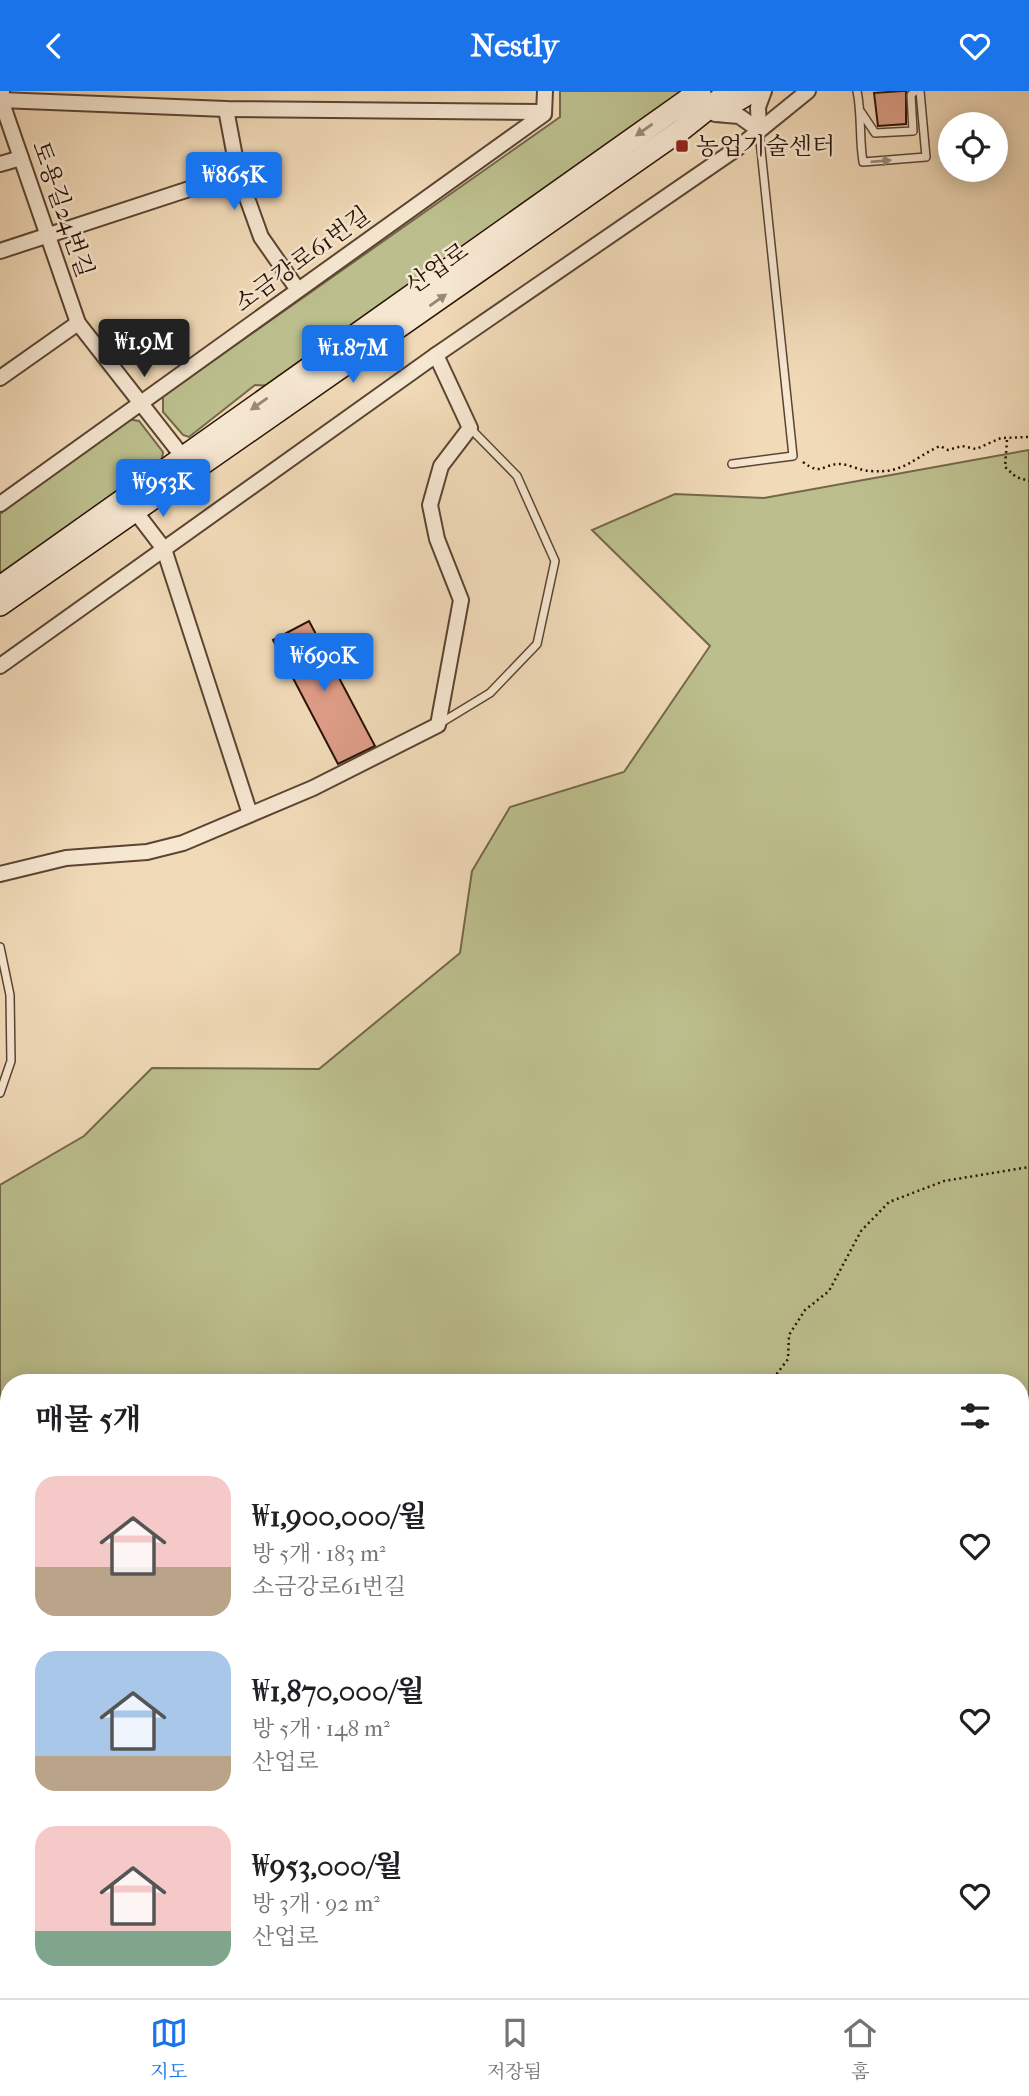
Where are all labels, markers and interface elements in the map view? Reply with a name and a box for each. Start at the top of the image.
icon: back [35,27,73,65]
text: Nestly [471,27,559,64]
icon: heart [956,27,994,65]
map controls [938,112,1008,182]
button: locate [938,112,1008,182]
one-way arrow [635,123,653,137]
place label: 농업기술센터 [696,132,835,160]
street label: 토용길24번길 [27,137,99,281]
marker: 농업기술센터 [674,138,690,154]
pin: ₩865K [185,152,283,212]
one-way arrow [870,155,892,166]
text: ₩865K [202,161,266,188]
street label: 소금강로61번길 [229,200,375,318]
street label: 산업로 [400,237,474,299]
one-way arrow [429,293,447,307]
pin: ₩1.9M [95,320,193,379]
pin: ₩1.87M [296,325,410,385]
text: ₩1.9M [115,328,173,355]
text: ₩1.87M [318,334,388,361]
one-way arrow [250,397,268,411]
pin: ₩953K [114,459,212,519]
text: ₩953K [132,468,194,495]
pin: ₩690K [275,633,373,693]
text: ₩690K [290,642,358,669]
icon: filters [956,1397,994,1435]
text: 매물 5개 [35,1402,141,1437]
text: ₩1,900,000/월 [252,1499,427,1534]
icon: home [91,1504,175,1588]
icon: heart [956,1527,994,1565]
text: 방 5개 · 183 m² [252,1540,386,1567]
text: 소금강로61번길 [252,1573,406,1600]
text: ₩1,870,000/월 [252,1674,425,1709]
icon: home [91,1679,175,1763]
icon: heart [956,1702,994,1740]
text: 방 5개 · 148 m² [252,1715,390,1742]
text: 산업로 [252,1748,319,1775]
text: ₩953,000/월 [252,1849,403,1884]
icon: home [91,1854,175,1938]
icon: heart [956,1877,994,1915]
text: 방 3개 · 92 m² [252,1890,380,1917]
text: 산업로 [252,1923,319,1950]
tab: 지도 [150,2014,188,2083]
tab: 저장됨 [487,2014,542,2083]
tab: 홈 [841,2014,879,2083]

